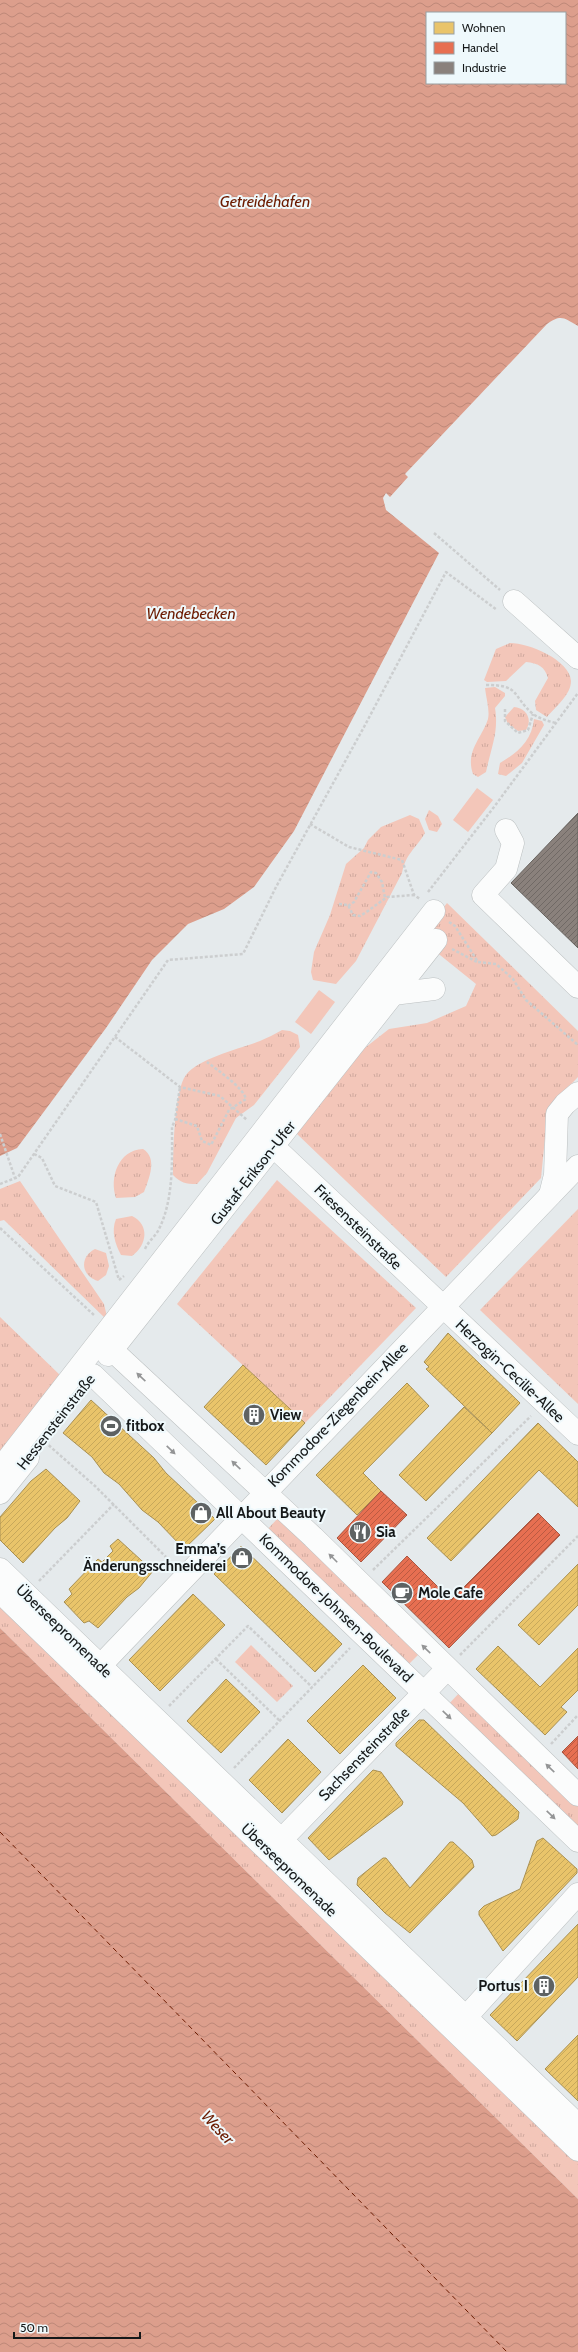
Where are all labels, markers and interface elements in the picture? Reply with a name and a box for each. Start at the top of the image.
legend [426,12,566,84]
text: Wohnen [462,20,506,35]
text: Handel [462,40,499,55]
text: Industrie [462,60,506,75]
water label: Getreidehafen [220,192,310,211]
water label: Wendebecken [146,604,236,623]
street label: Gustaf-Erikson-Ufer [207,1117,299,1229]
street label: Friesensteinstraße [310,1181,406,1274]
street label: Herzogin-Cecilie-Allee [452,1316,569,1426]
street label: Kommodore-Ziegenbein-Allee [264,1339,412,1491]
street label: Hessensteinstraße [13,1370,99,1473]
one-way arrow [136,1372,146,1381]
building icon: View [241,1402,267,1428]
place label: View [270,1406,302,1424]
sports icon: fitbox [98,1413,124,1439]
place label: fitbox [126,1417,165,1435]
one-way arrow [167,1445,176,1454]
one-way arrow [231,1460,241,1470]
shop icon: All About Beauty [188,1500,214,1526]
place label: All About Beauty [216,1504,327,1522]
restaurant icon: Sia [347,1519,373,1545]
place label: Sia [376,1523,396,1541]
street label: Kommodore-Johnsen-Boulevard [255,1530,417,1686]
place label: Emma’s Änderungsschneiderei [83,1540,226,1575]
shop icon: Emma’s Änderungsschneiderei [229,1545,255,1571]
one-way arrow [328,1553,338,1562]
cafe icon: Mole Cafe [389,1580,415,1606]
street label: Überseepromenade [12,1581,116,1682]
place label: Mole Cafe [418,1584,483,1602]
one-way arrow [421,1644,431,1654]
street label: Sachsensteinstraße [315,1703,413,1804]
one-way arrow [442,1710,452,1720]
one-way arrow [545,1763,555,1773]
one-way arrow [546,1810,556,1820]
street label: Überseepromenade [237,1820,341,1921]
building icon: Portus I [531,1973,557,1999]
place label: Portus I [478,1977,528,1995]
water label: Weser [197,2106,239,2149]
scale bar [14,2314,140,2340]
text: 50 m [20,2320,48,2335]

